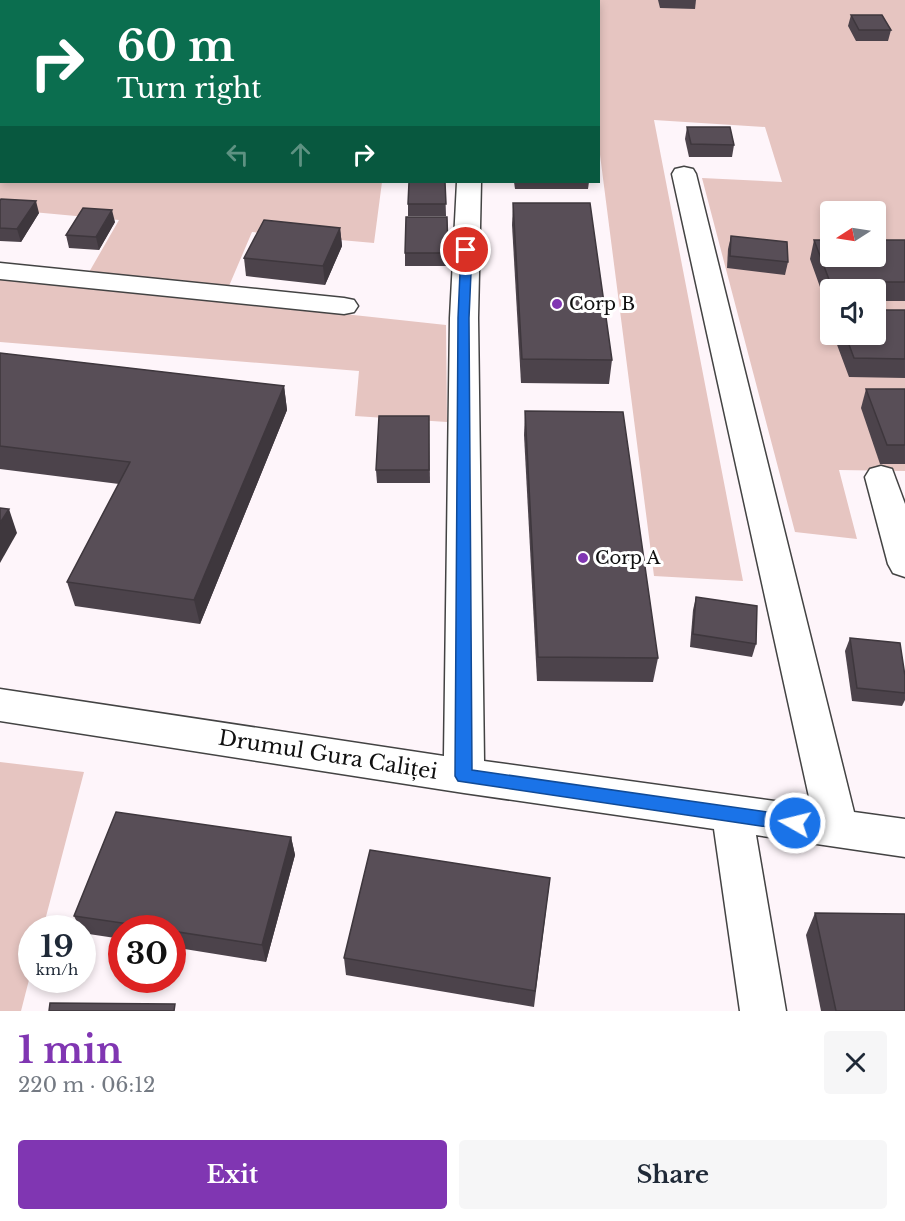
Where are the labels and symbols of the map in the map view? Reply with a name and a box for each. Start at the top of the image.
north arrow [820,201,886,267]
pin [440,224,491,275]
place label: Corp B [569,293,635,315]
marker: Corp B [550,297,564,311]
place label: Corp A [595,547,661,569]
marker: Corp A [576,551,590,565]
street label: Drumul Gura Caliței [217,725,439,785]
position arrow [763,791,827,855]
speed limit sign: 30 [108,915,186,993]

